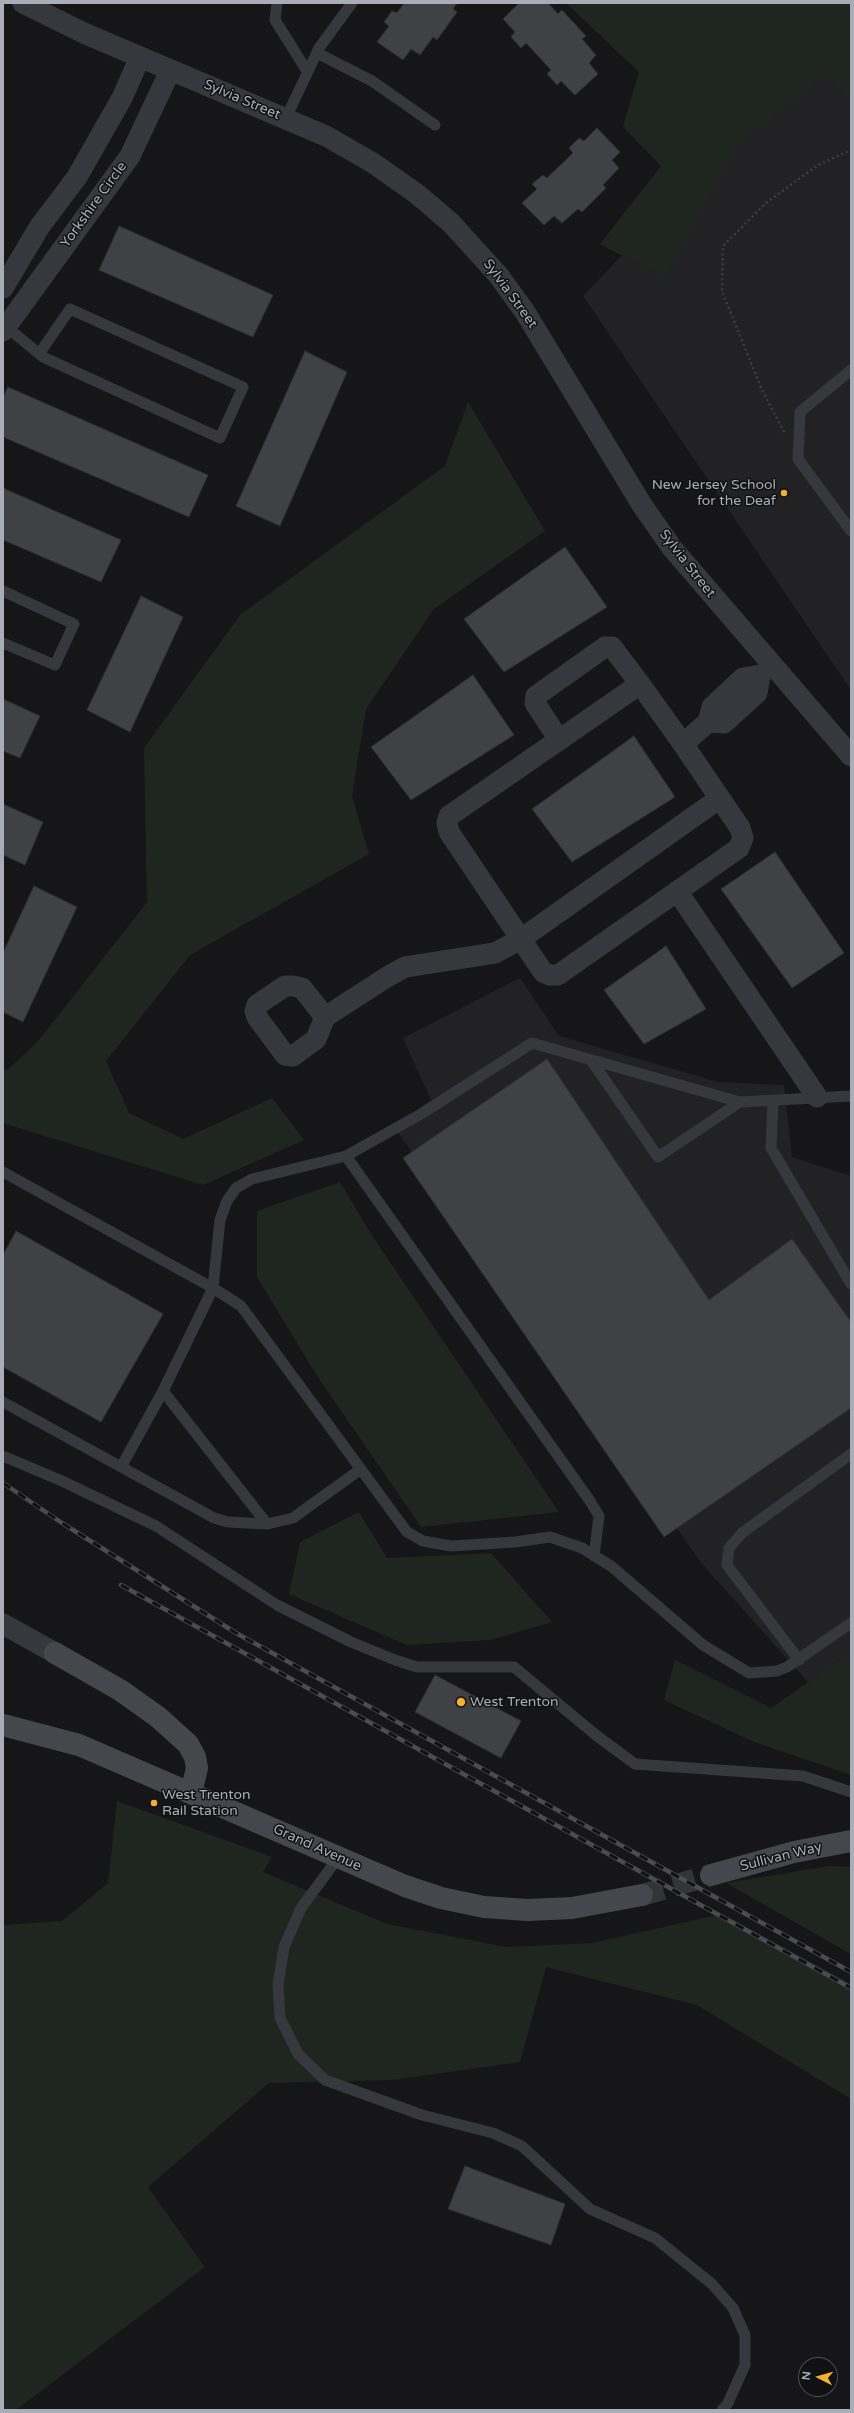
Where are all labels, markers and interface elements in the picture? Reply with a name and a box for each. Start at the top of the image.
street label: Sylvia Street [201,76,283,124]
street label: Yorkshire Circle [57,159,131,251]
street label: Sylvia Street [479,256,541,332]
place label: New Jersey School for the Deaf [652,477,776,510]
marker: New Jersey School for the Deaf [779,488,789,498]
street label: Sylvia Street [655,527,719,601]
place label: West Trenton [470,1694,559,1710]
marker: West Trenton [455,1696,467,1708]
place label: West Trenton Rail Station [162,1787,251,1820]
marker: West Trenton Rail Station [149,1798,159,1808]
street label: Grand Avenue [270,1821,364,1875]
street label: Sullivan Way [738,1839,824,1875]
north arrow [798,2357,838,2397]
text: N [800,2371,813,2381]

